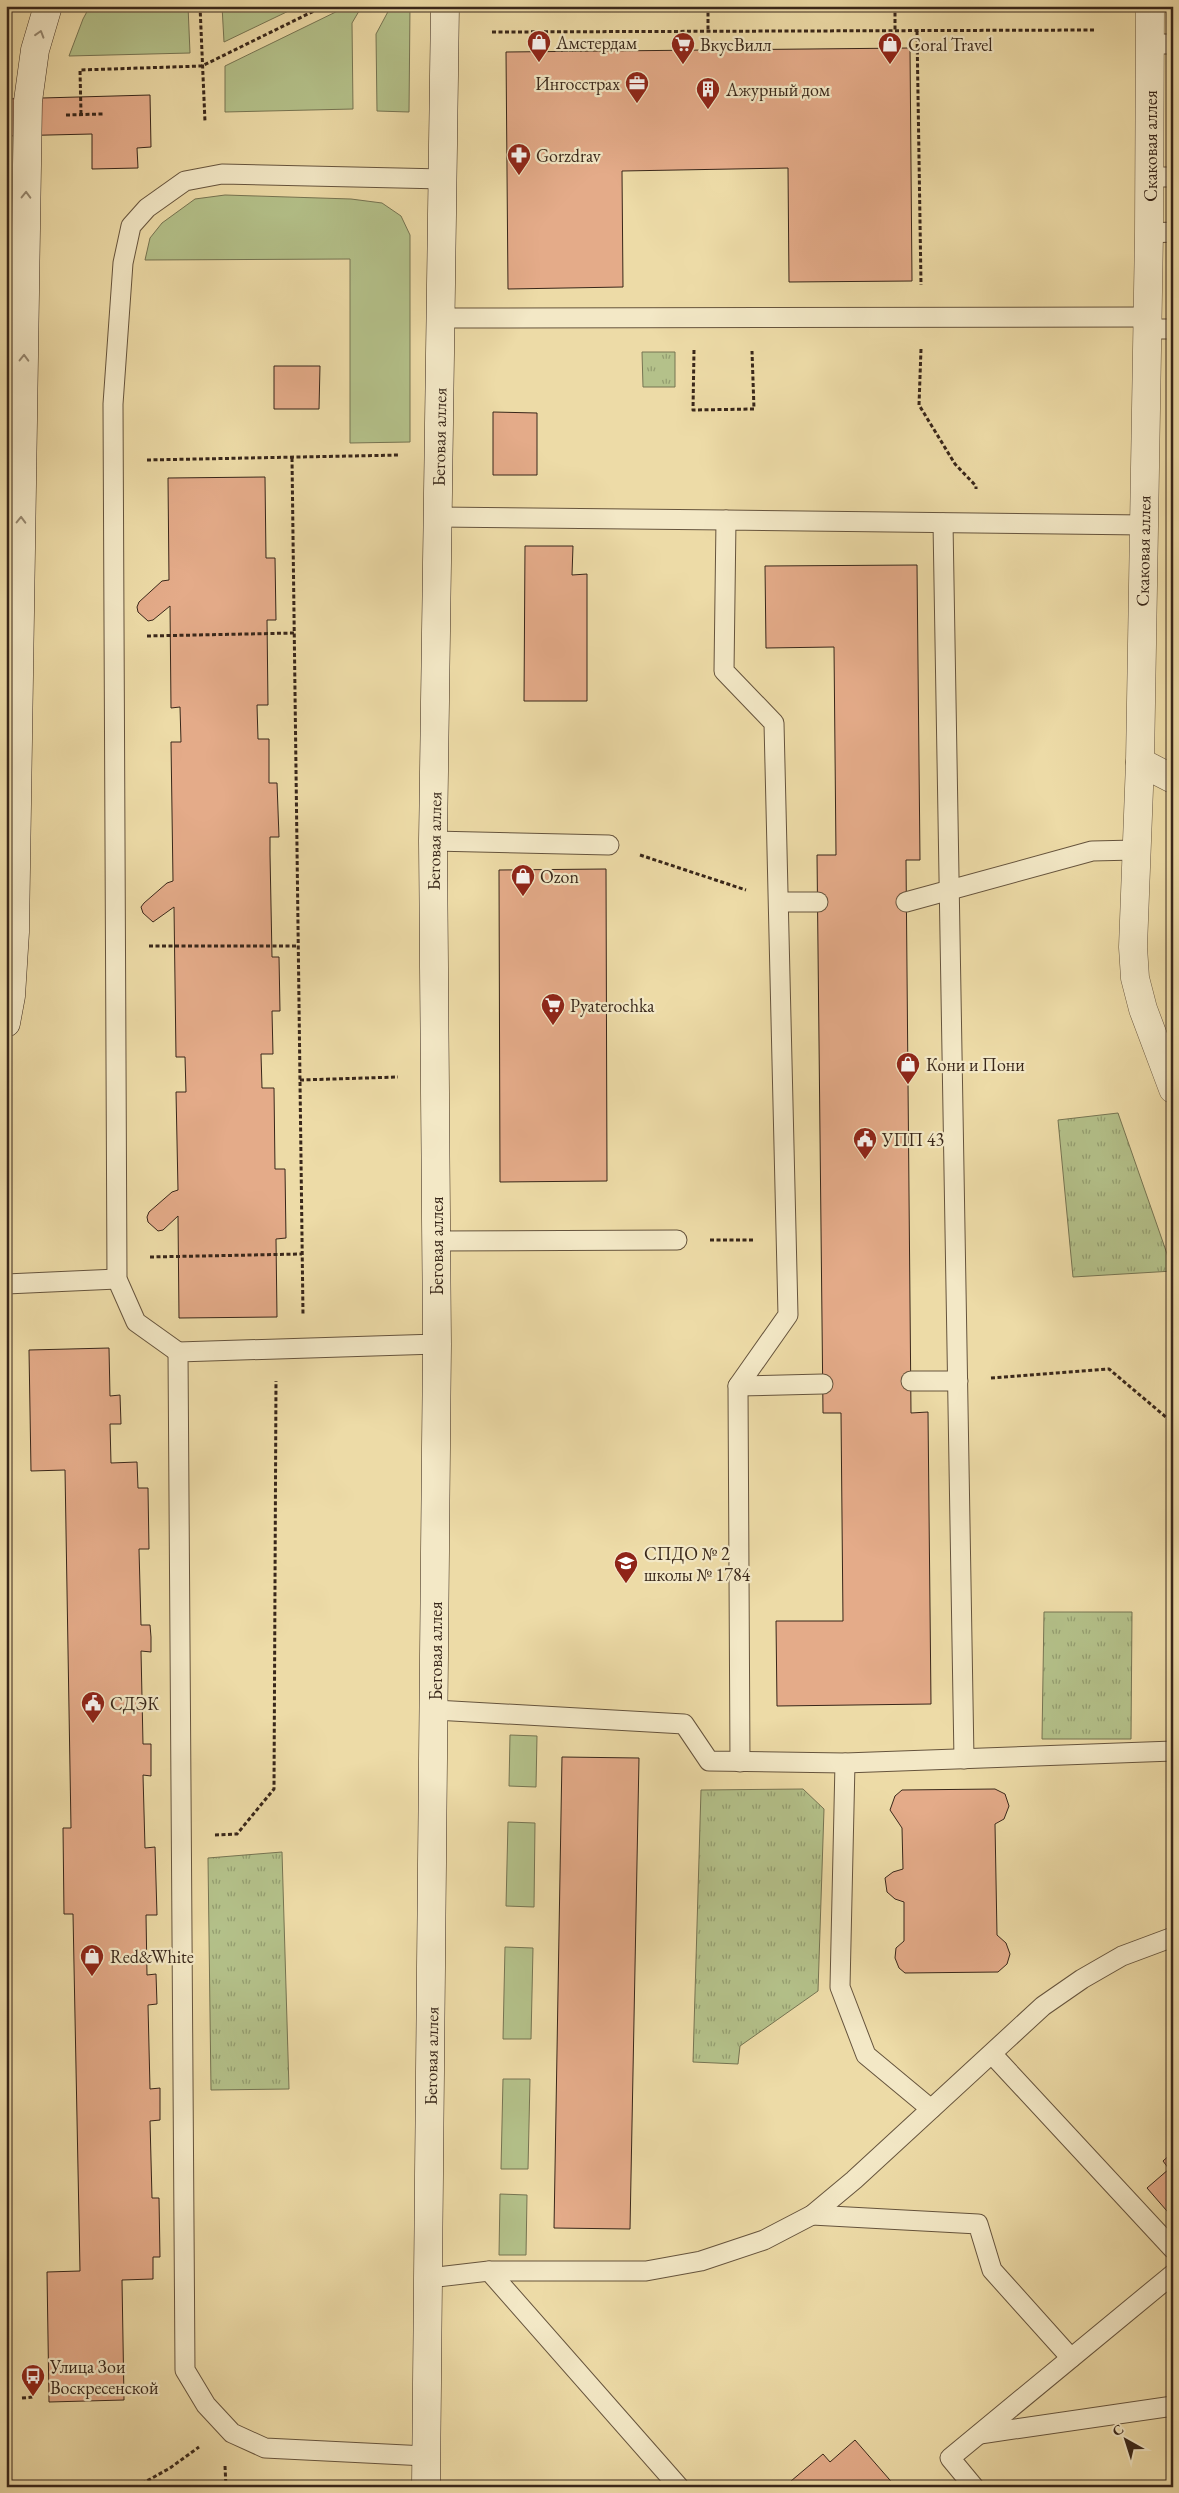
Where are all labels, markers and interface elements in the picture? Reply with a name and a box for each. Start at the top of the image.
shop icon: Амстердам [526,29,552,63]
one-way arrow [34,30,44,39]
place label: Амстердам [555,31,638,54]
supermarket icon: ВкусВилл [670,31,696,65]
shop icon: Coral Travel [877,31,903,65]
place label: ВкусВилл [700,33,772,56]
place label: Coral Travel [908,33,993,56]
office icon: Ингосстрах [624,70,650,104]
place label: Ингосстрах [535,72,620,95]
building icon: Ажурный дом [695,76,721,110]
place label: Ажурный дом [725,78,831,101]
street label: Скаковая аллея [1139,90,1162,202]
pharmacy icon: Gorzdrav [506,142,532,176]
place label: Gorzdrav [536,144,601,167]
one-way arrow [21,191,31,199]
one-way arrow [19,354,29,362]
street label: Беговая аллея [427,387,451,487]
street label: Скаковая аллея [1131,495,1155,607]
one-way arrow [16,516,27,524]
street label: Беговая аллея [422,791,446,891]
shop icon: Ozon [510,863,536,897]
place label: Ozon [540,865,579,888]
supermarket icon: Pyaterochka [540,992,566,1026]
place label: Pyaterochka [570,994,655,1017]
shop icon: Кони и Пони [895,1051,921,1085]
place label: Кони и Пони [926,1053,1025,1076]
public building icon: УПП 43 [852,1126,878,1160]
place label: УПП 43 [881,1128,944,1151]
street label: Беговая аллея [425,1197,448,1295]
place label: СПДО № 2 школы № 1784 [644,1542,751,1586]
school or university icon: СПДО № 2 школы № 1784 [613,1550,639,1584]
street label: Беговая аллея [424,1602,447,1700]
public building icon: СДЭК [80,1690,106,1724]
place label: СДЭК [110,1692,159,1715]
shop icon: Red&White [79,1943,105,1977]
place label: Red&White [110,1945,194,1968]
street label: Беговая аллея [419,2006,443,2106]
place label: Улица Зои Воскресенской [49,2355,159,2399]
bus stop icon: Улица Зои Воскресенской [20,2363,46,2397]
north arrow [1102,2416,1152,2466]
text: С [1108,2420,1127,2440]

